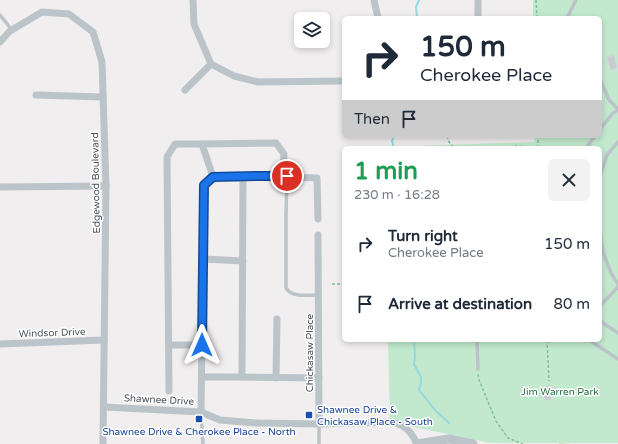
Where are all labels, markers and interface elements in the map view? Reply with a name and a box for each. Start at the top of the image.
map controls [294,12,330,48]
button: layers [294,12,330,48]
text: 150 m [420,30,506,64]
icon: right [354,32,406,84]
text: Cherokee Place [420,64,552,86]
icon: arrive [398,108,420,130]
text: Then [354,110,390,128]
street label: Edgewood Boulevard [89,132,103,234]
text: 1 min [354,157,418,186]
pin [270,159,304,193]
button: close [548,159,590,201]
icon: arrive [276,165,298,187]
text: 230 m · 16:28 [354,187,440,203]
text: Turn right [388,227,458,245]
icon: right [354,233,376,255]
text: 150 m [544,235,590,253]
text: Cherokee Place [388,245,484,261]
icon: arrive [354,293,376,315]
text: Arrive at destination [388,295,532,313]
text: 80 m [553,295,590,313]
street label: Chickasaw Place [304,313,316,392]
position arrow [181,324,223,366]
street label: Windsor Drive [18,326,86,340]
park label: Jim Warren Park [521,386,599,398]
street label: Shawnee Drive [124,392,195,408]
place label: Shawnee Drive & Chickasaw Place - South [317,404,433,428]
marker: Shawnee Drive & Chickasaw Place - South [304,410,314,420]
marker: Shawnee Drive & Cherokee Place - North [194,414,204,424]
place label: Shawnee Drive & Cherokee Place - North [102,426,296,438]

